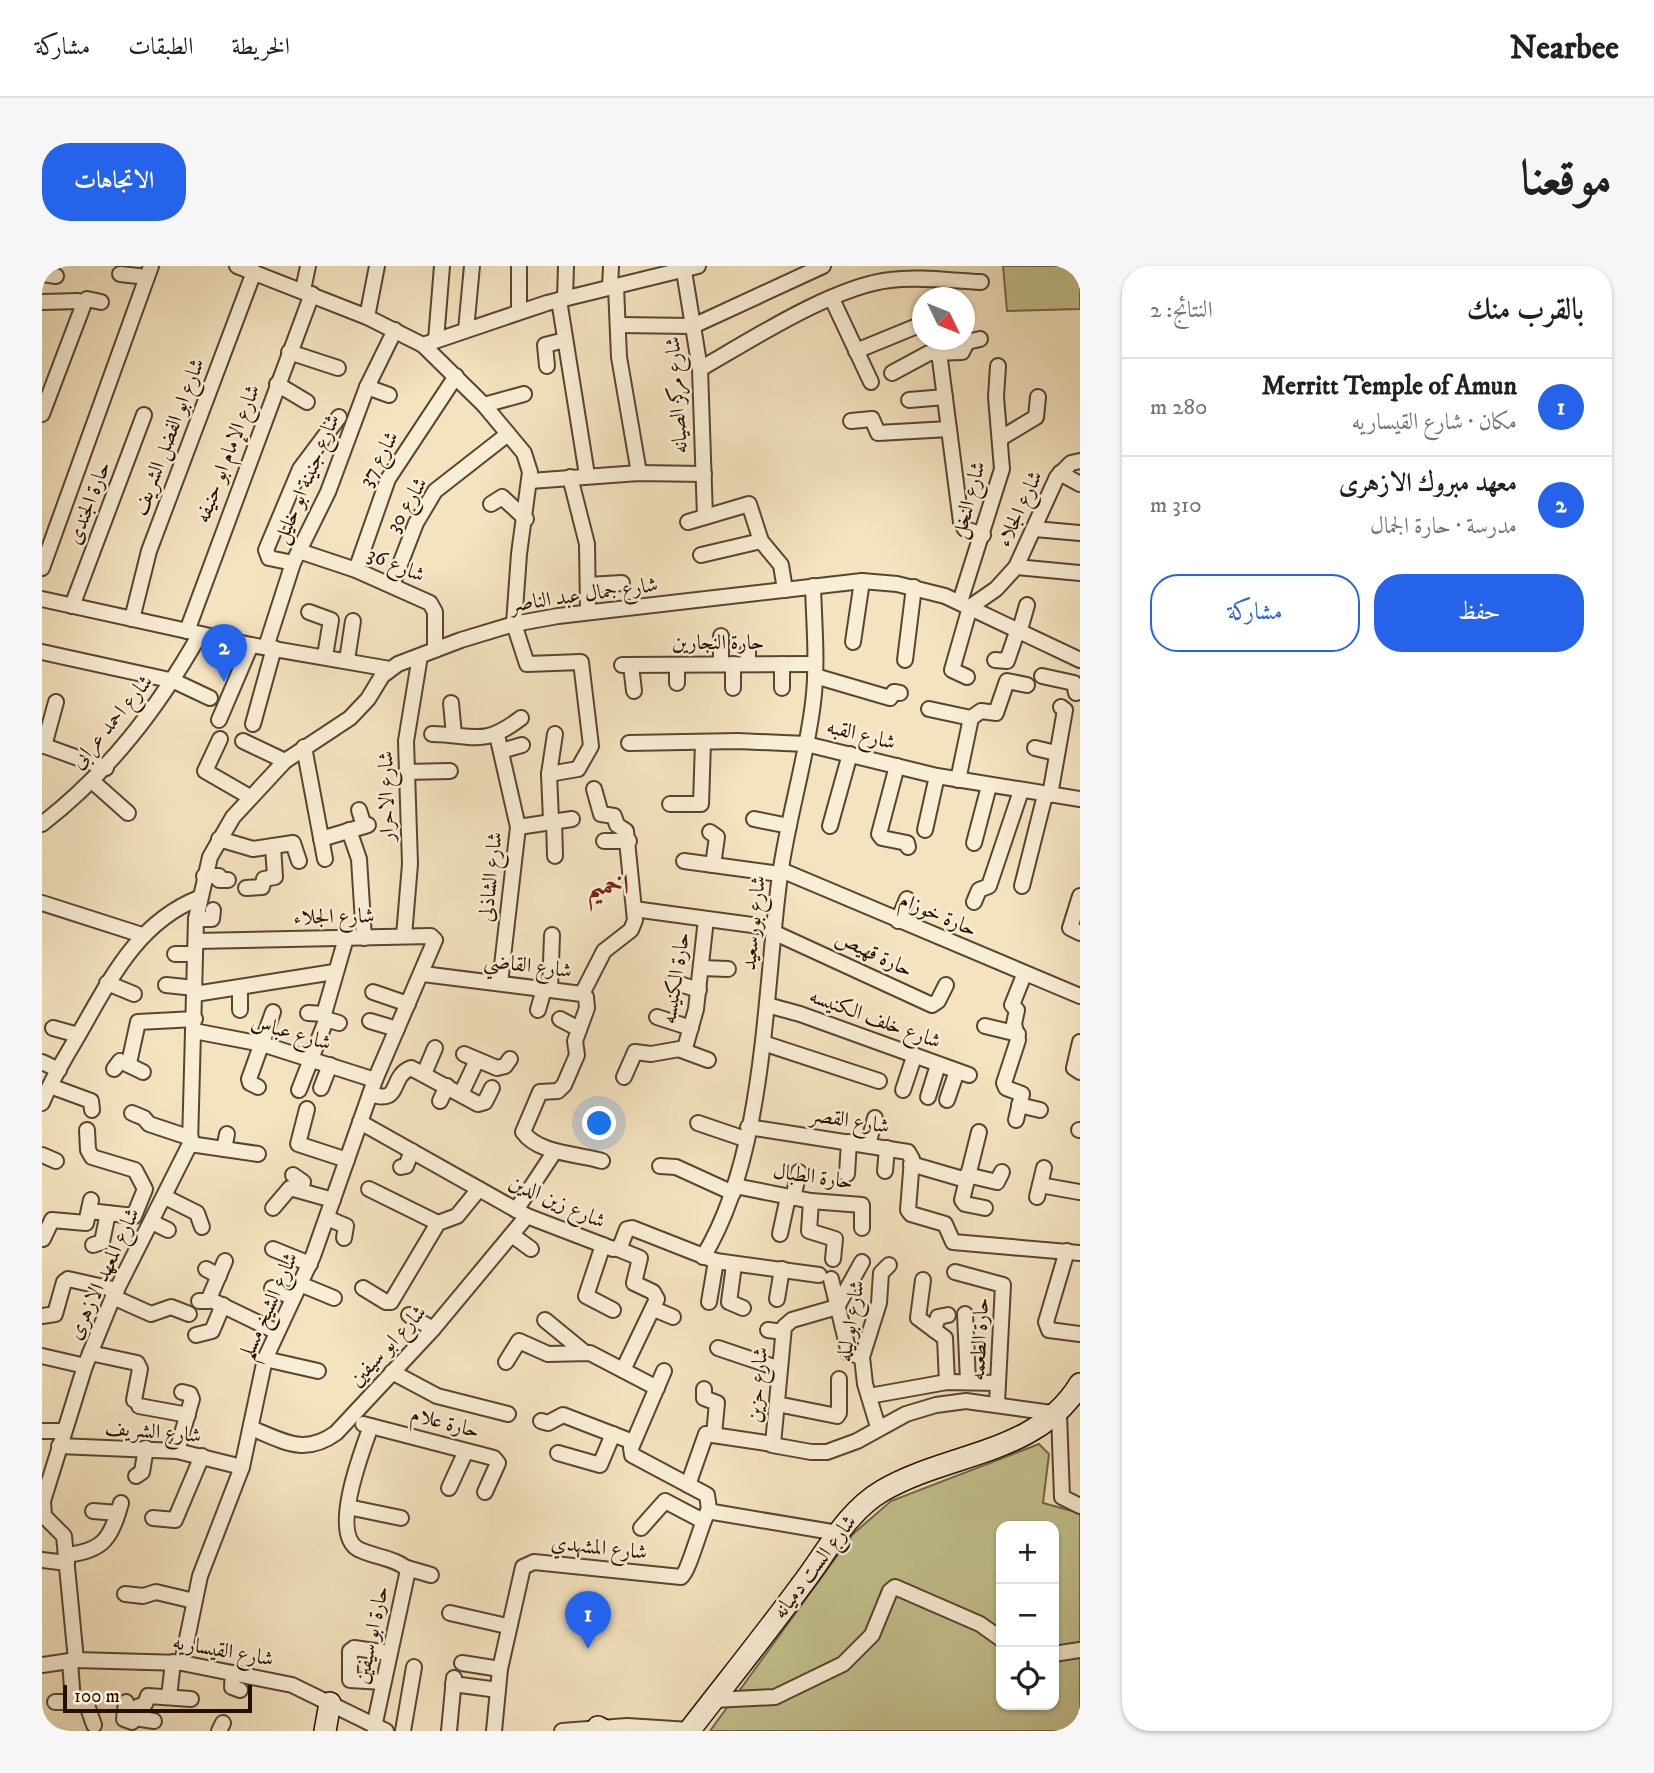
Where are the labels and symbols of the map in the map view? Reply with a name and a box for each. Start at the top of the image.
north arrow [912,287,975,350]
street label: شارع مركز الصيانه [660,335,698,454]
street label: شارع ابو الفضل الشريف [127,355,215,521]
street label: شارع الإمام ابو حنيفه [190,381,270,528]
street label: شارع جنينة ابو خليل [268,410,350,549]
street label: شارع 37 [353,427,408,493]
street label: حارة الجندى [61,458,117,548]
street label: شارع النخل [946,458,996,543]
street label: شارع الجلاء [991,467,1053,553]
street label: شارع 30 [380,473,437,540]
street label: شارع 36 [362,541,429,592]
street label: شارع جمال عبد الناصر [507,572,660,622]
pin: 2 [201,624,247,682]
street label: حارة النجارين [672,630,764,656]
street label: شارع احمد عرابى [65,670,162,777]
street label: شارع القبه [823,714,898,760]
street label: شارع الاحرار [373,751,405,843]
street label: شارع الشاذلى [473,831,513,924]
district label: اخميم [587,868,629,912]
street label: شارع بورسعيد [736,874,776,972]
street label: حارة خوزام [894,887,981,947]
street label: شارع الجلاء [293,903,375,935]
street label: حارة قهيص [831,925,917,983]
street label: حارة الكنيسه [656,930,696,1026]
street label: شارع القاضي [482,948,573,990]
street label: شارع خلف الكنيسه [804,983,944,1059]
street label: شارع عباس [247,1009,334,1061]
street label: شارع القصر [806,1102,891,1144]
your location [582,1106,616,1140]
street label: حارة الطبال [771,1159,855,1195]
street label: شارع زين الدين [503,1169,609,1238]
street label: شارع المعهد الازهرى [62,1204,149,1346]
street label: شارع الشيخ مسلم [234,1248,311,1366]
street label: شارع ابو ليله [831,1278,875,1365]
street label: حارة الطعمه [965,1297,995,1381]
street label: شارع ابو سيفين [344,1300,435,1395]
street label: شارع حزين [742,1346,778,1424]
street label: حارة علام [407,1401,482,1449]
street label: شارع الشريف [103,1415,202,1453]
street label: شارع الست دميانه [767,1510,866,1627]
street label: شارع المشهدي [549,1530,648,1570]
street label: حارة ابو سيفين [349,1584,395,1686]
pin: 1 [565,1591,611,1649]
street label: شارع القيساريه [170,1629,275,1677]
scale bar [63,1682,252,1714]

